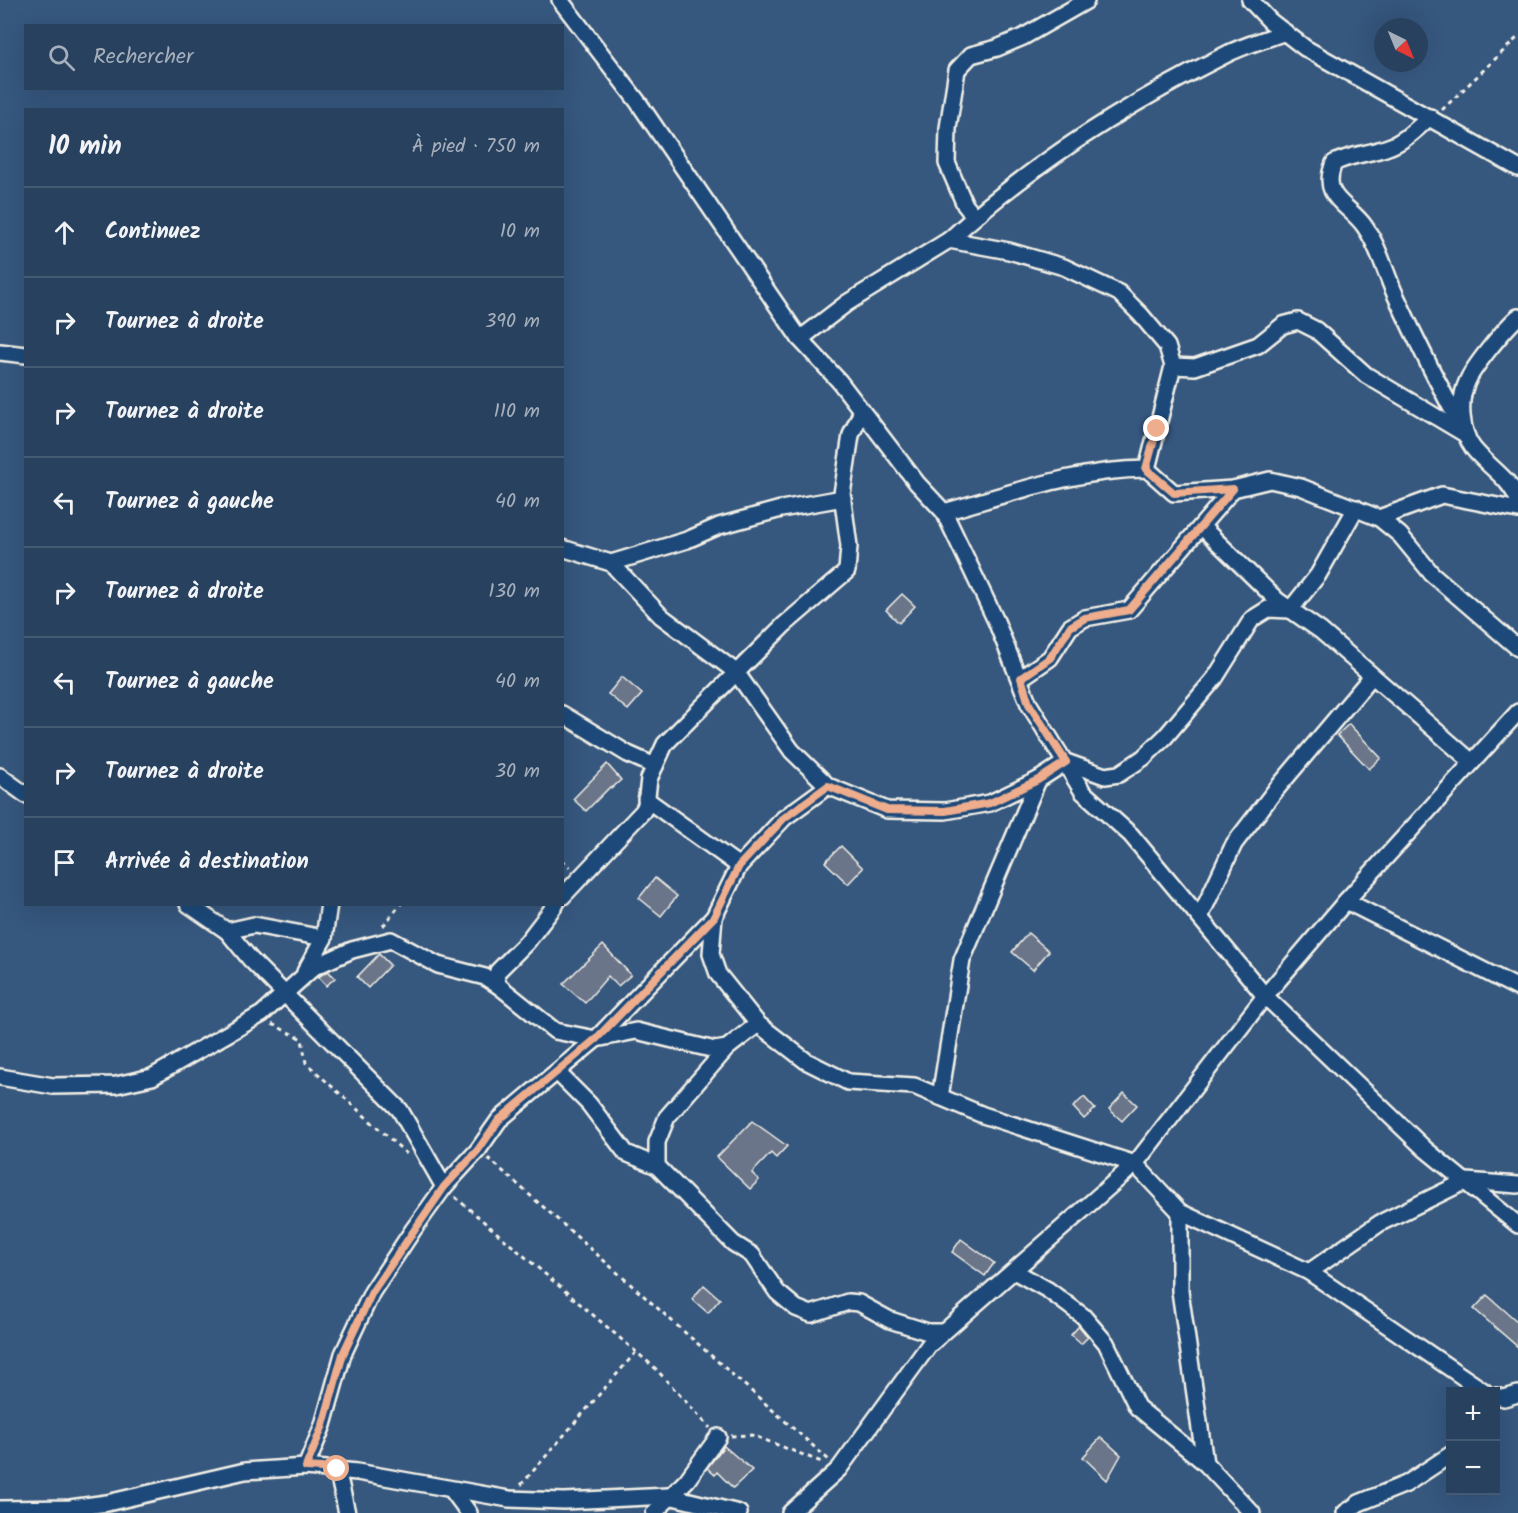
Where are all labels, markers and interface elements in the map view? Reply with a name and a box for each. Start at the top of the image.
north arrow [1374,18,1428,72]
search box [24,24,564,90]
text: Rechercher [93,40,193,75]
icon: search [45,41,78,74]
text: 10 min [48,126,122,168]
text: À pied · 750 m [412,131,540,163]
text: Continuez [105,215,201,250]
icon: ahead [48,216,81,249]
text: 10 m [500,216,540,248]
text: Tournez à droite [105,305,264,340]
icon: right [48,306,81,339]
text: 390 m [485,306,540,338]
text: Tournez à droite [105,395,264,430]
icon: right [48,396,81,429]
text: 110 m [494,396,540,428]
route end [1143,415,1169,441]
text: Tournez à gauche [105,485,274,520]
icon: left [48,486,81,519]
text: 40 m [495,486,540,518]
text: Tournez à droite [105,575,264,610]
icon: right [48,576,81,609]
text: 130 m [488,576,540,608]
text: Tournez à gauche [105,665,274,700]
icon: left [48,666,81,699]
text: 40 m [495,666,540,698]
text: Tournez à droite [105,755,264,790]
icon: right [48,756,81,789]
text: 30 m [495,756,540,788]
text: Arrivée à destination [105,845,309,880]
icon: arrive [48,846,81,879]
map controls [1446,1387,1500,1495]
button: + [1446,1387,1500,1441]
button: − [1446,1441,1500,1495]
route start [323,1455,349,1481]

